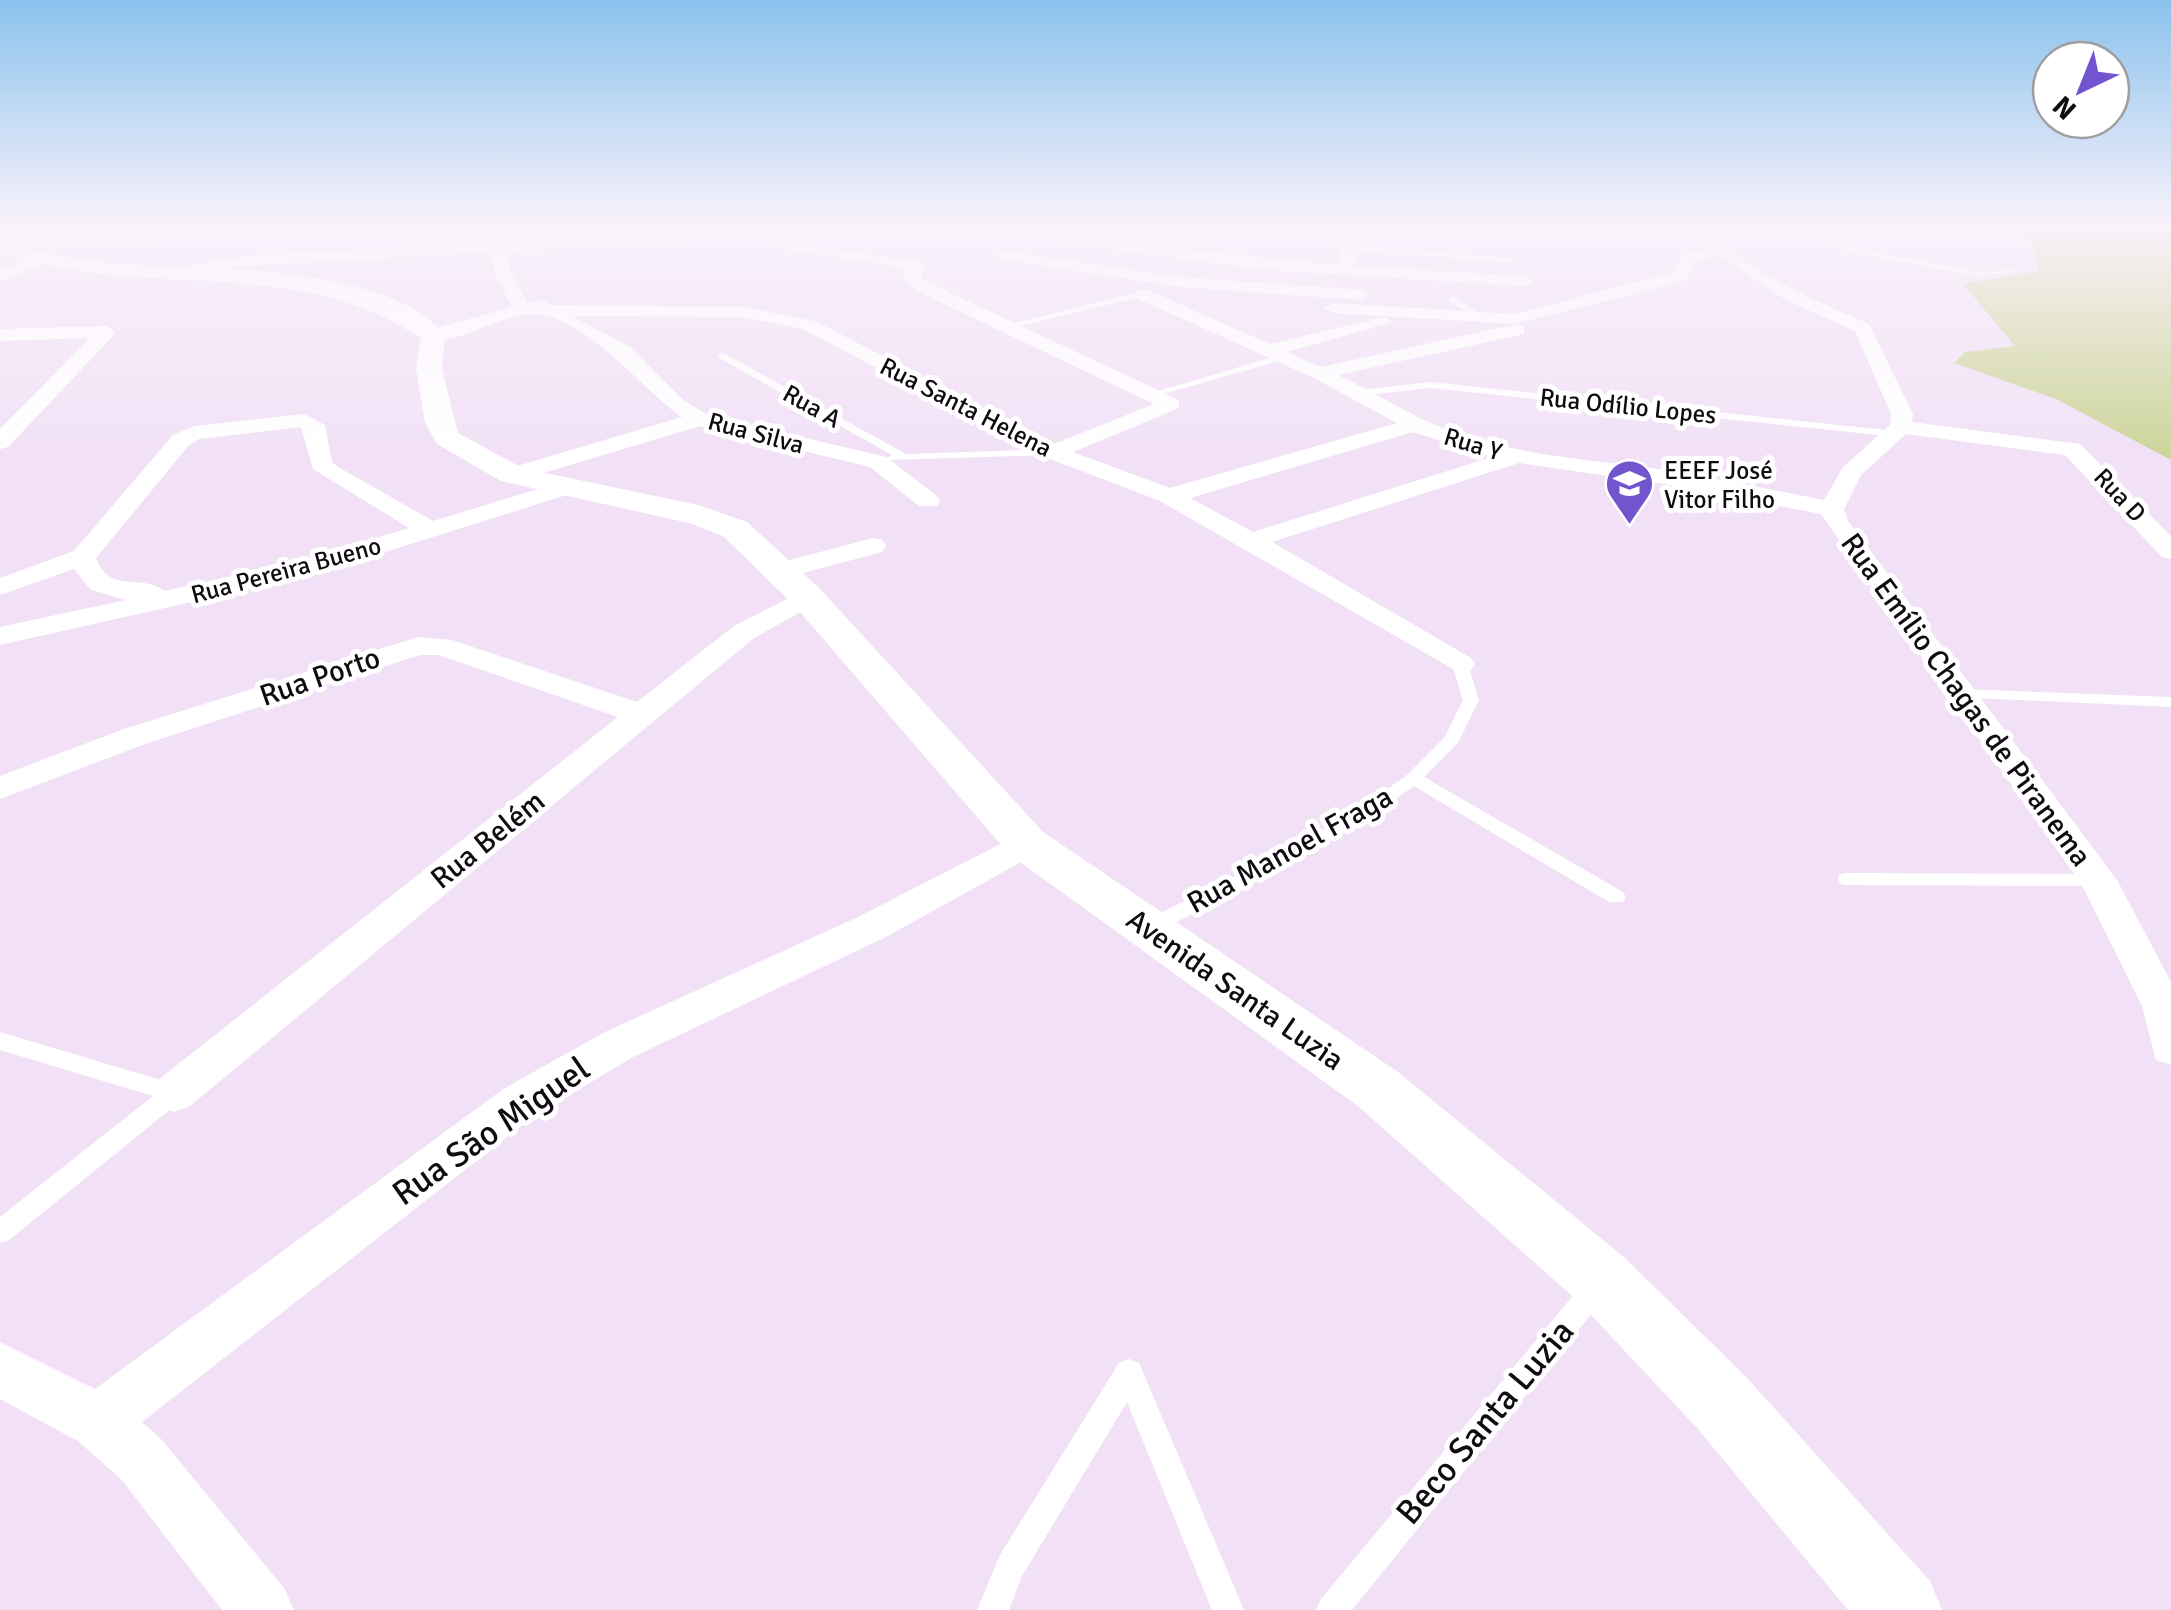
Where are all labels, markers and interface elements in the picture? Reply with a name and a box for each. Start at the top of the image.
north arrow [2031,40,2131,140]
text: N [2046,88,2083,127]
street label: Rua Santa Helena [875,350,1057,464]
street label: Rua A [778,378,846,434]
street label: Rua Odílio Lopes [1538,381,1718,431]
street label: Rua Silva [705,405,807,461]
street label: Rua Y [1440,421,1506,468]
place label: EEEF José Vitor Filho [1664,455,1775,515]
school or university icon: EEEF José Vitor Filho [1603,458,1655,526]
street label: Rua D [2087,462,2153,528]
street label: Rua Emílio Chagas de Piranema [1833,526,2099,874]
street label: Rua Pereira Bueno [188,530,384,610]
street label: Rua Porto [255,639,385,715]
street label: Rua Manoel Fraga [1181,778,1399,922]
street label: Rua Belém [423,783,553,897]
street label: Avenida Santa Luzia [1119,901,1351,1079]
street label: Rua São Miguel [384,1047,598,1215]
street label: Beco Santa Luzia [1387,1311,1583,1533]

